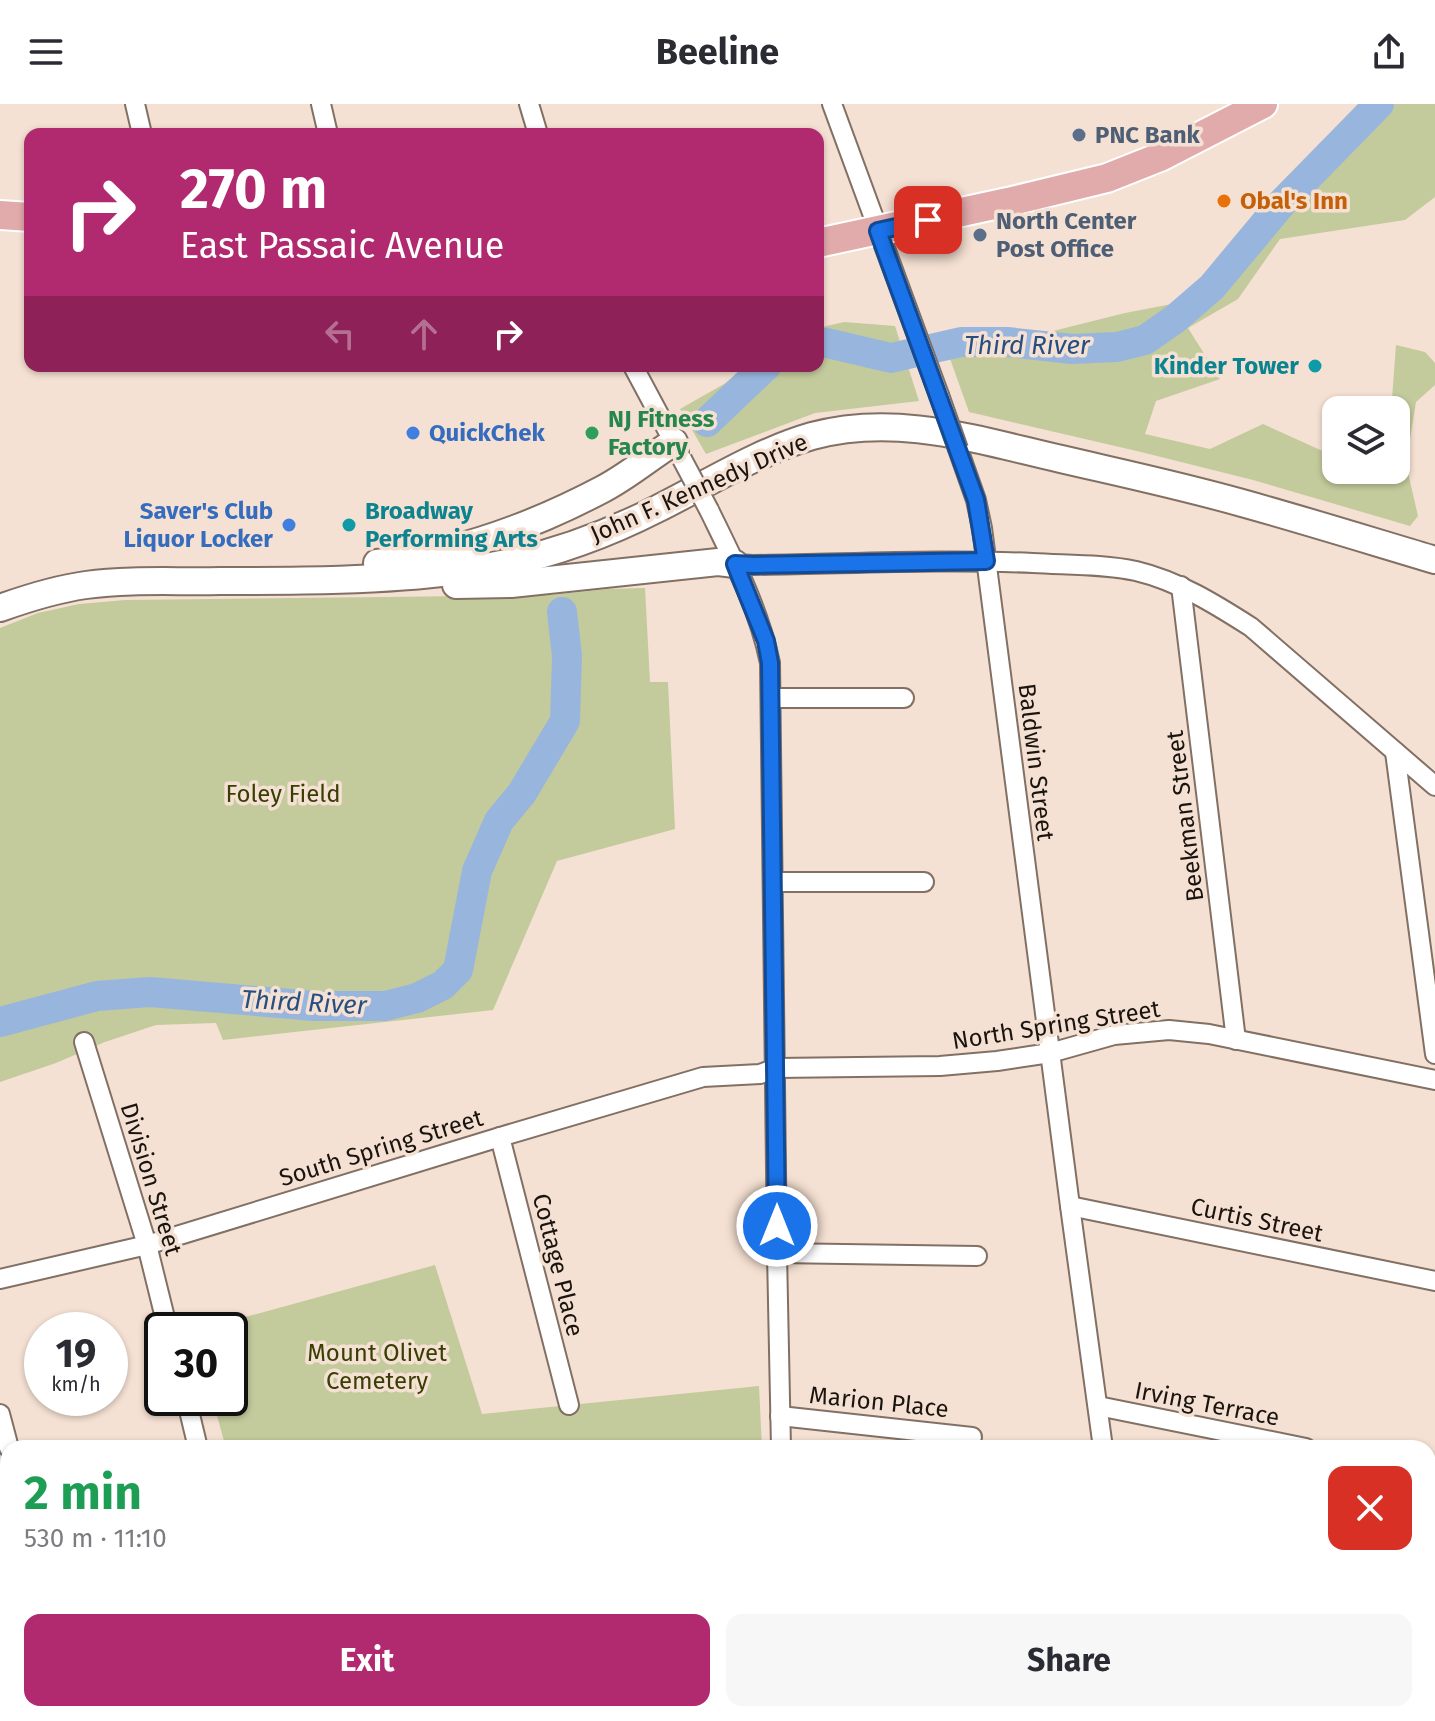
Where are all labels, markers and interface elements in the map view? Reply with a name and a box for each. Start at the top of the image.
icon: menu [24,30,68,74]
text: Beeline [656,30,779,74]
icon: share [1367,30,1411,74]
place label: PNC Bank [1095,121,1201,149]
marker: PNC Bank [1070,126,1088,144]
text: 270 m [180,156,327,223]
icon: right [48,160,152,264]
pin [894,186,962,254]
place label: Obal's Inn [1240,187,1348,215]
marker: Obal's Inn [1215,192,1233,210]
icon: arrive [906,198,950,242]
place label: North Center Post Office [996,207,1137,263]
text: East Passaic Avenue [180,224,504,268]
marker: North Center Post Office [971,226,989,244]
icon: left [318,312,362,356]
icon: ahead [402,312,446,356]
icon: right [486,312,530,356]
water label: Third River [964,330,1091,361]
place label: Kinder Tower [1154,352,1299,380]
marker: Kinder Tower [1306,357,1324,375]
map controls [1322,396,1410,484]
button: layers [1322,396,1410,484]
place label: NJ Fitness Factory [608,405,715,461]
place label: QuickChek [429,419,545,447]
marker: QuickChek [404,424,422,442]
marker: NJ Fitness Factory [583,424,601,442]
street label: John F. Kennedy Drive [586,427,812,549]
place label: Saver's Club Liquor Locker [123,497,273,553]
place label: Broadway Performing Arts [365,497,538,553]
marker: Saver's Club Liquor Locker [280,516,298,534]
marker: Broadway Performing Arts [340,516,358,534]
street label: Baldwin Street [1012,682,1060,843]
street label: Beekman Street [1161,729,1209,903]
park label: Foley Field [225,780,341,808]
water label: Third River [241,984,369,1021]
street label: North Spring Street [950,995,1162,1055]
street label: Division Street [114,1099,188,1259]
street label: South Spring Street [276,1104,487,1192]
position arrow [735,1184,819,1268]
street label: Cottage Place [527,1191,589,1339]
street label: Curtis Street [1188,1192,1326,1248]
speed limit sign: 30 [144,1312,248,1416]
text: 19 [56,1330,96,1378]
park label: Mount Olivet Cemetery [307,1339,447,1395]
text: km/h [51,1372,101,1396]
street label: Irving Terrace [1132,1376,1282,1432]
street label: Marion Place [808,1381,950,1423]
text: 2 min [24,1464,142,1522]
button: close [1328,1466,1412,1550]
text: 530 m · 11:10 [24,1523,167,1554]
button: Exit [24,1614,710,1706]
button: Share [726,1614,1412,1706]

